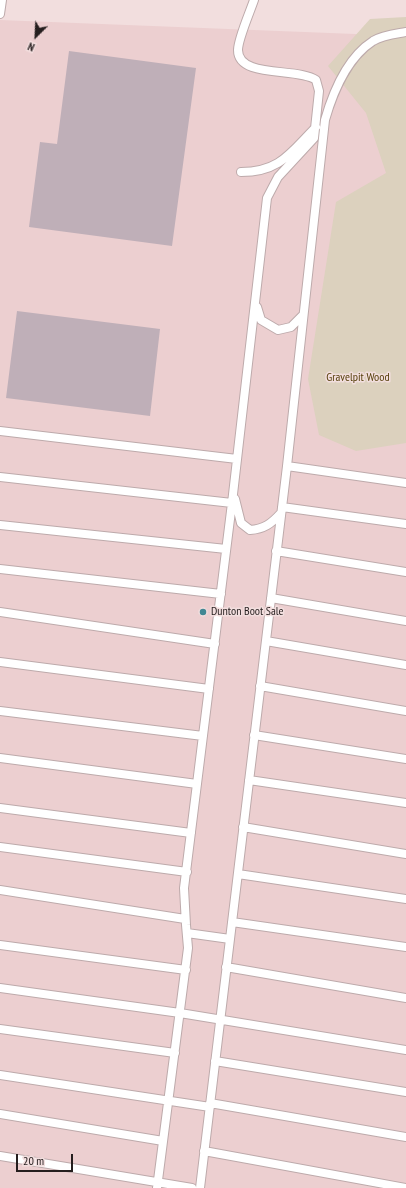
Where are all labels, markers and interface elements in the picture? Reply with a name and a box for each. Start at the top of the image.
north arrow [16,16,56,56]
text: N [26,39,37,55]
park label: Gravelpit Wood [326,371,390,385]
place label: Dunton Boot Sale [211,605,284,619]
marker: Dunton Boot Sale [198,607,208,617]
scale bar [18,1146,75,1172]
text: 20 m [23,1153,44,1168]

